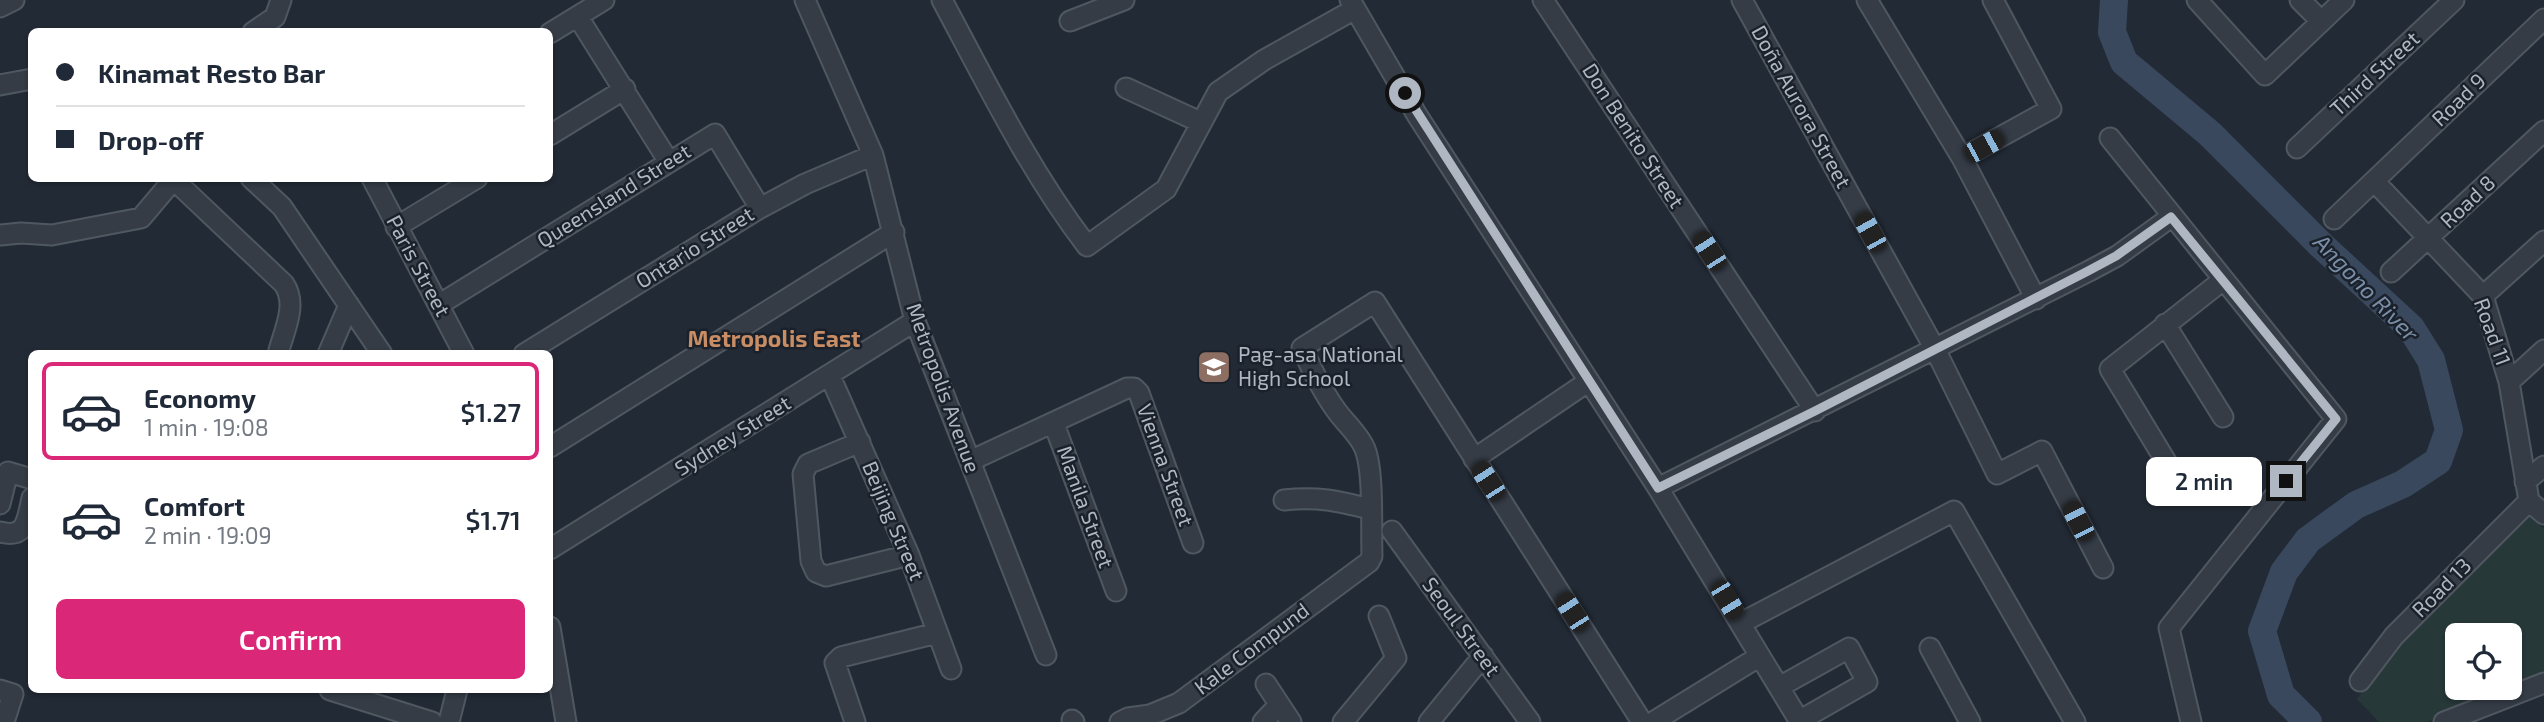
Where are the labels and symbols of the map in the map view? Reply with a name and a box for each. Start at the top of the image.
street label: Doña Aurora Street [1747,21,1857,192]
street label: Third Street [2324,25,2424,121]
street label: Don Benito Street [1578,58,1690,212]
street label: Road 9 [2426,67,2490,131]
route start [1389,77,1421,109]
car [1961,127,2008,165]
street label: Queensland Street [532,137,695,253]
street label: Road 8 [2434,169,2500,232]
street label: Ontario Street [631,201,758,293]
car [1851,209,1890,255]
street label: Paris Street [382,210,456,320]
water label: Angono River [2308,227,2426,348]
car [1689,228,1730,274]
street label: Road 11 [2470,294,2517,369]
street label: Metropolis Avenue [902,299,987,476]
district label: Metropolis East [687,324,861,352]
place label: Pag-asa National High School [1238,341,1404,390]
school or university icon: Pag-asa National High School [1195,348,1233,386]
street label: Sydney Street [670,389,795,480]
street label: Vienna Street [1133,400,1200,529]
street label: Manila Street [1053,442,1120,571]
callout: 2 min [2146,456,2262,505]
street label: Beijing Street [857,457,931,584]
car [1468,458,1509,504]
route end [2270,465,2302,497]
car [2060,498,2097,544]
street label: Road 13 [2406,552,2476,622]
street label: Seoul Street [1418,572,1506,680]
car [1708,577,1747,623]
car [1552,589,1593,635]
street label: Kale Compund [1189,597,1313,699]

